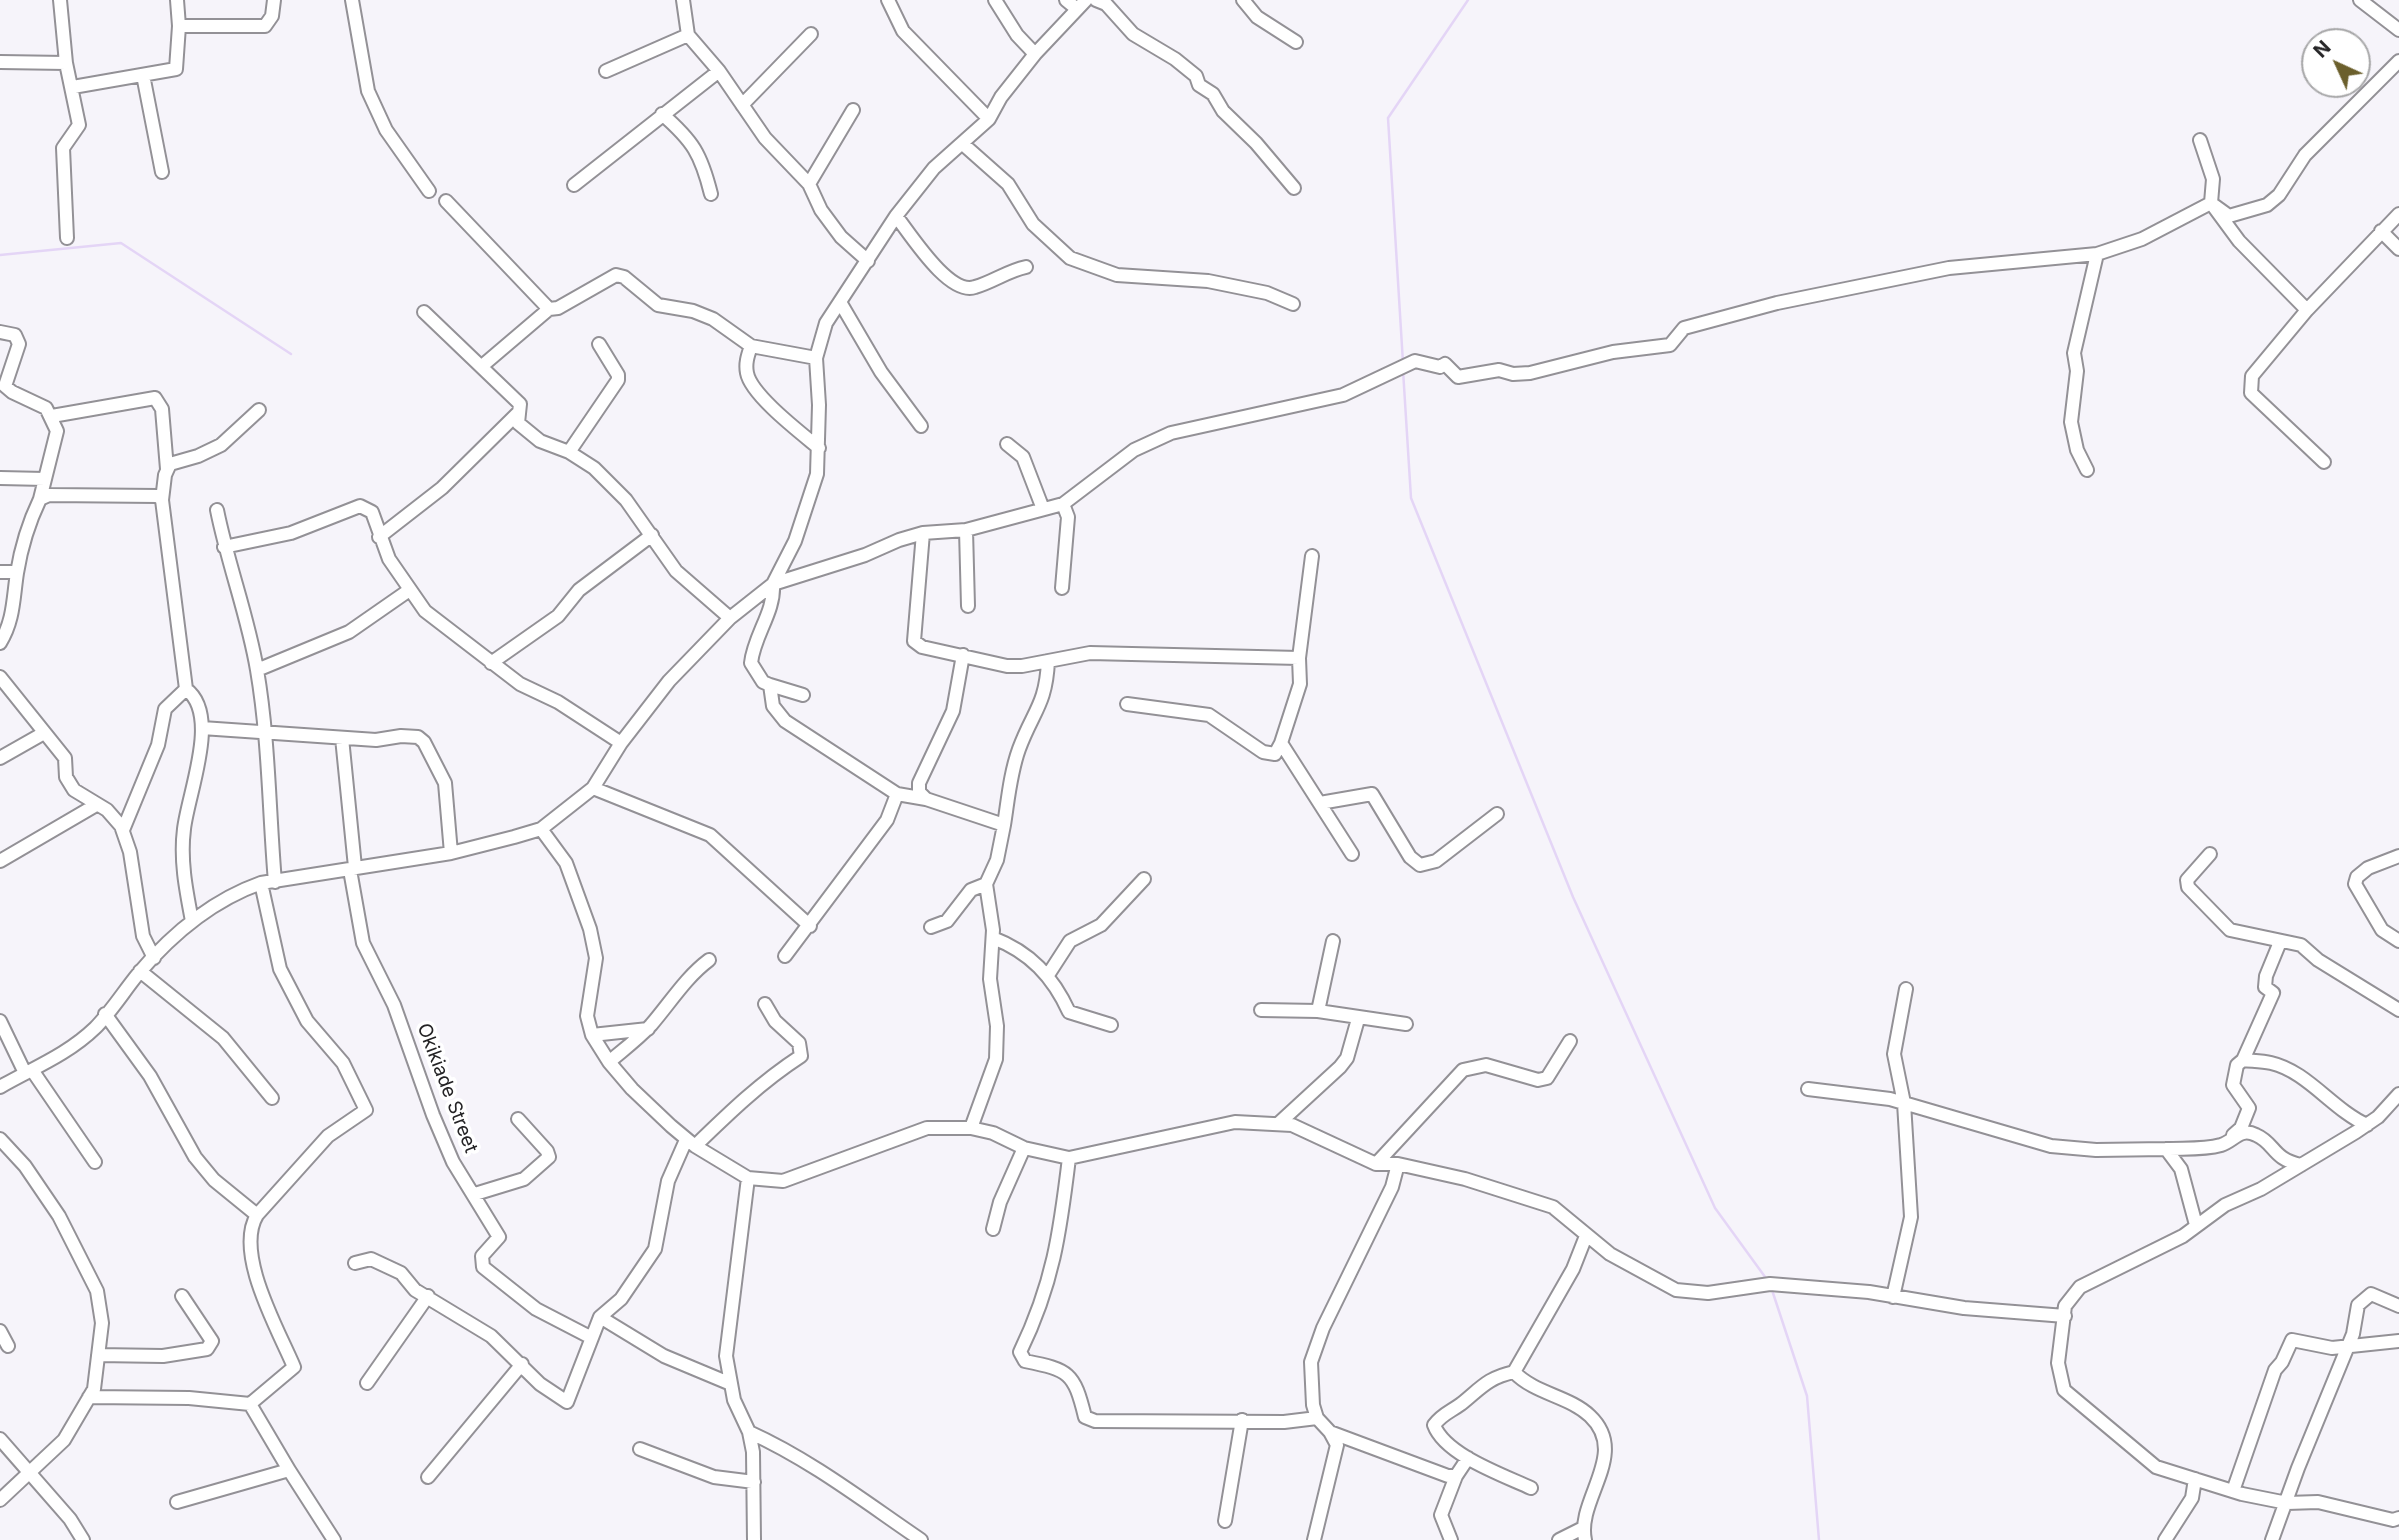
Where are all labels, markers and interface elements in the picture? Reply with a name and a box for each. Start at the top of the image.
north arrow [2301,28,2371,98]
text: N [2309,36,2335,62]
street label: Okikiade Street [412,1020,482,1156]

